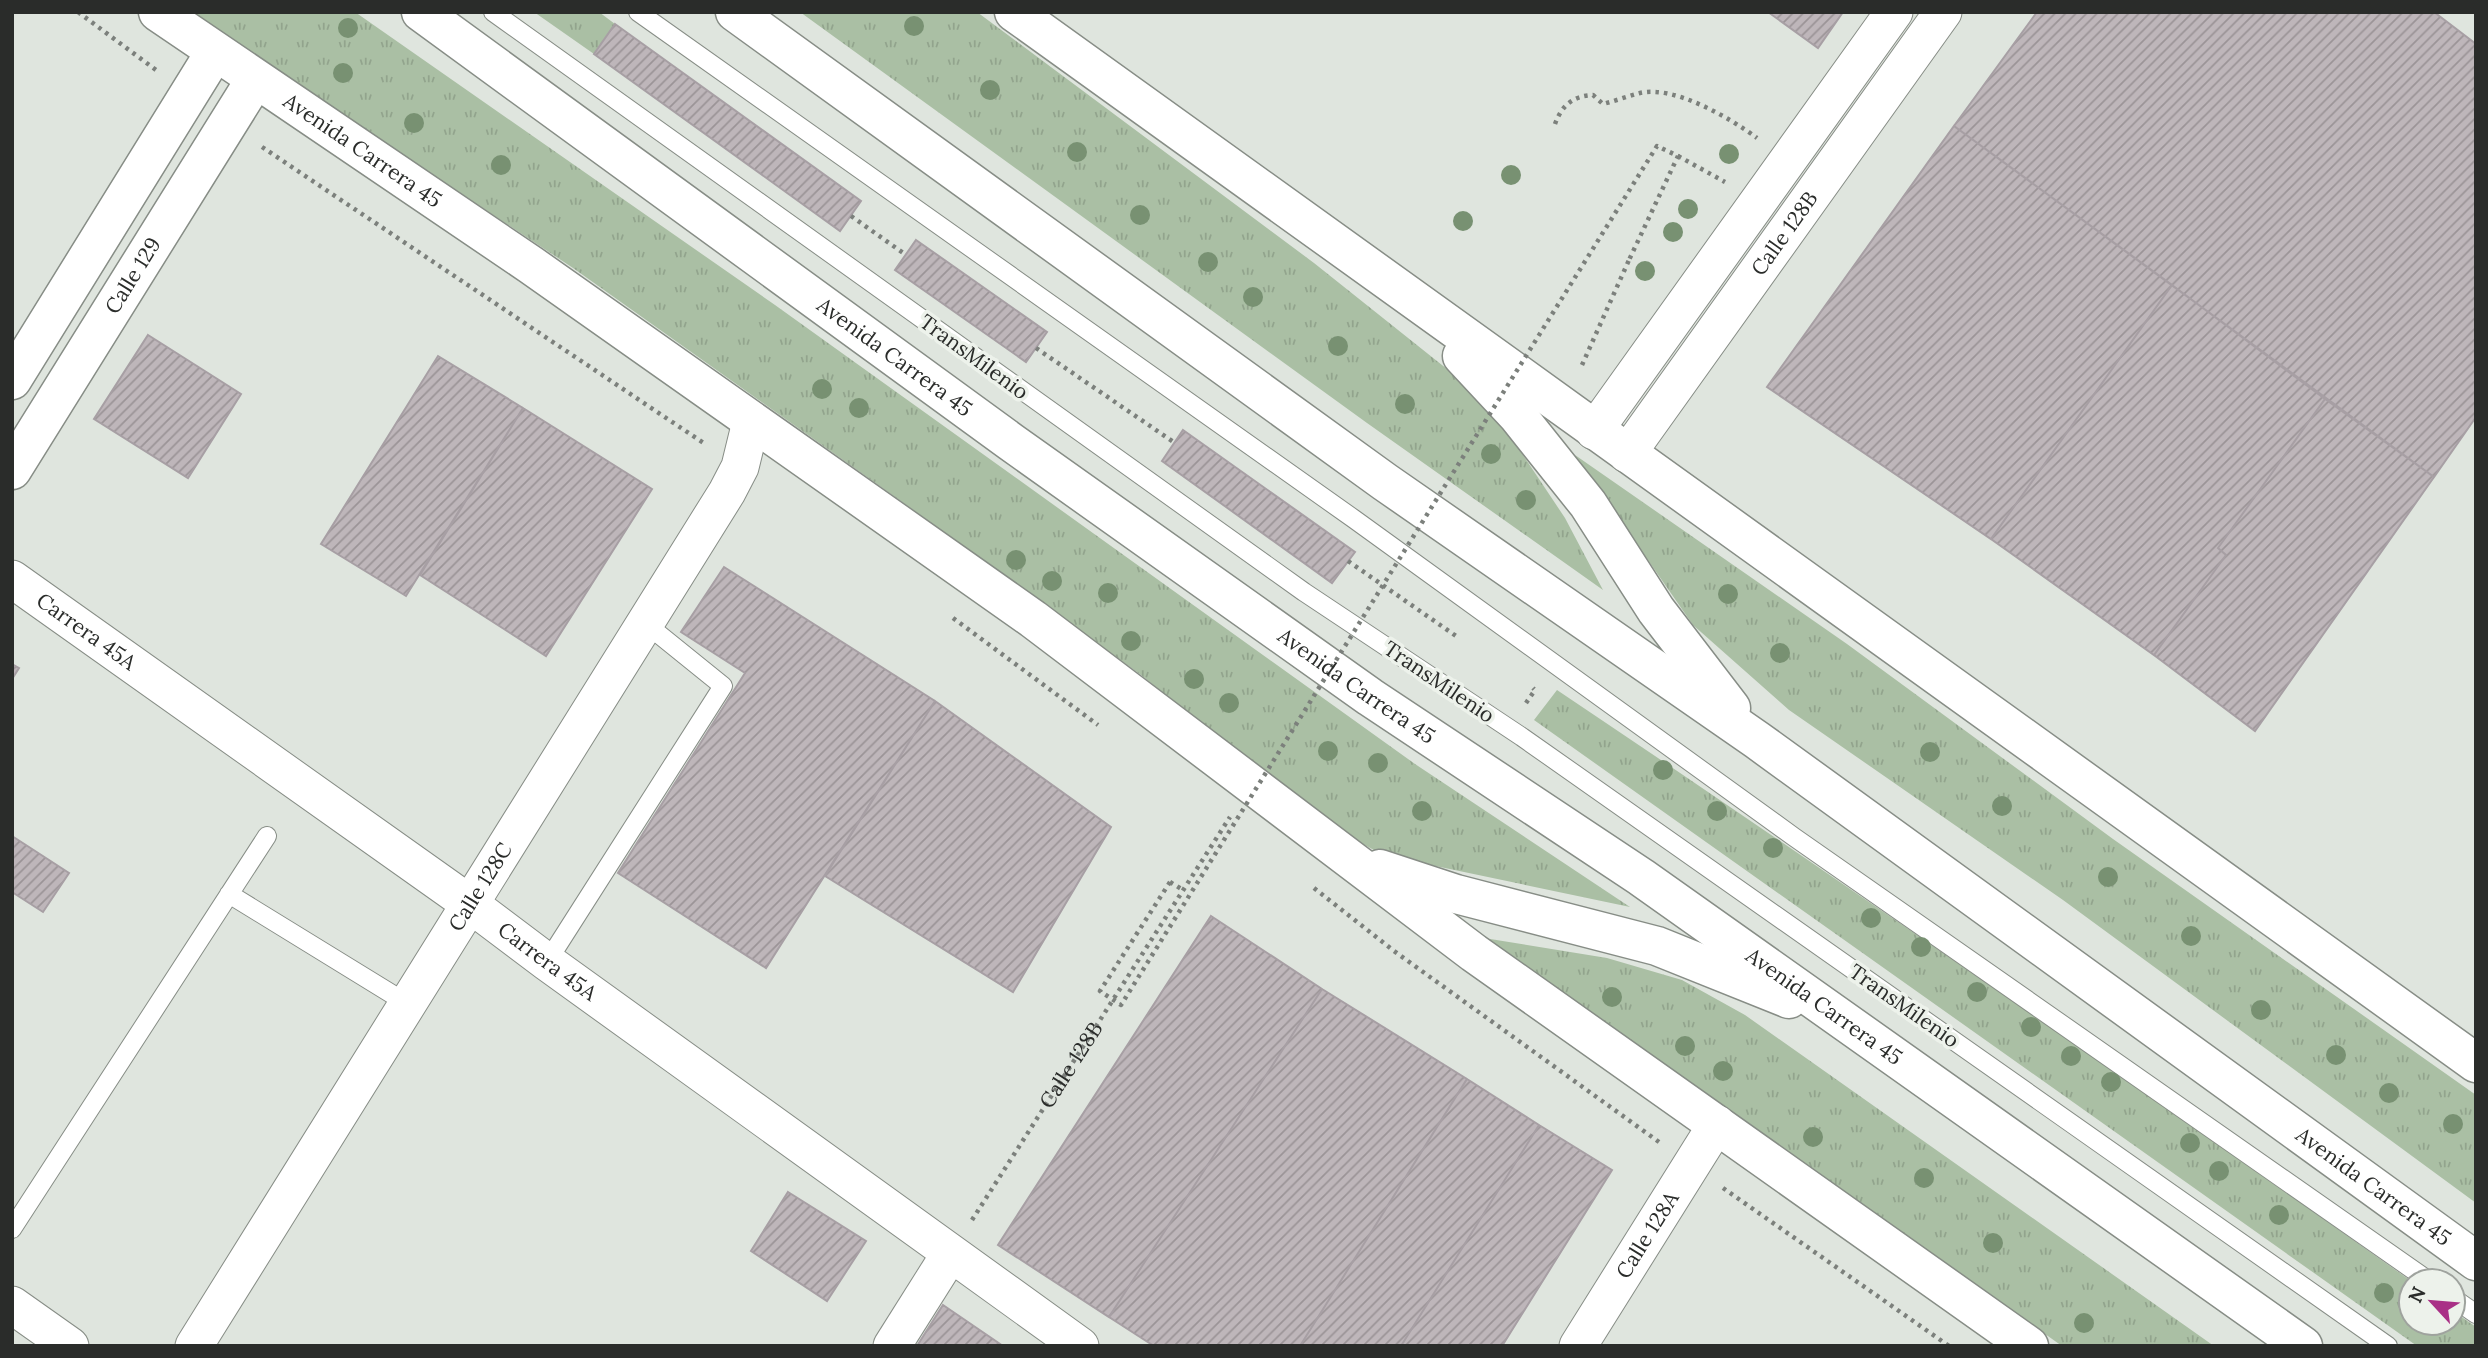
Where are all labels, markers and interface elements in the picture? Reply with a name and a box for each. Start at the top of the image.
street label: Avenida Carrera 45 [278,86,447,213]
street label: Calle 128B [1745,186,1824,281]
street label: Calle 129 [99,232,167,319]
street label: Avenida Carrera 45 [811,291,978,422]
street label: TransMilenio [914,308,1034,405]
street label: Carrera 45A [31,587,142,676]
street label: Avenida Carrera 45 [1272,621,1440,749]
street label: TransMilenio [1379,635,1500,729]
street label: Calle 128C [442,837,518,936]
street label: Carrera 45A [493,916,603,1007]
street label: Avenida Carrera 45 [1740,941,1908,1071]
street label: TransMilenio [1844,958,1965,1053]
street label: Calle 128B [1033,1016,1108,1113]
street label: Avenida Carrera 45 [2290,1120,2457,1252]
street label: Calle 128A [1610,1185,1685,1283]
north arrow [2397,1267,2467,1337]
text: N [2403,1282,2431,1306]

